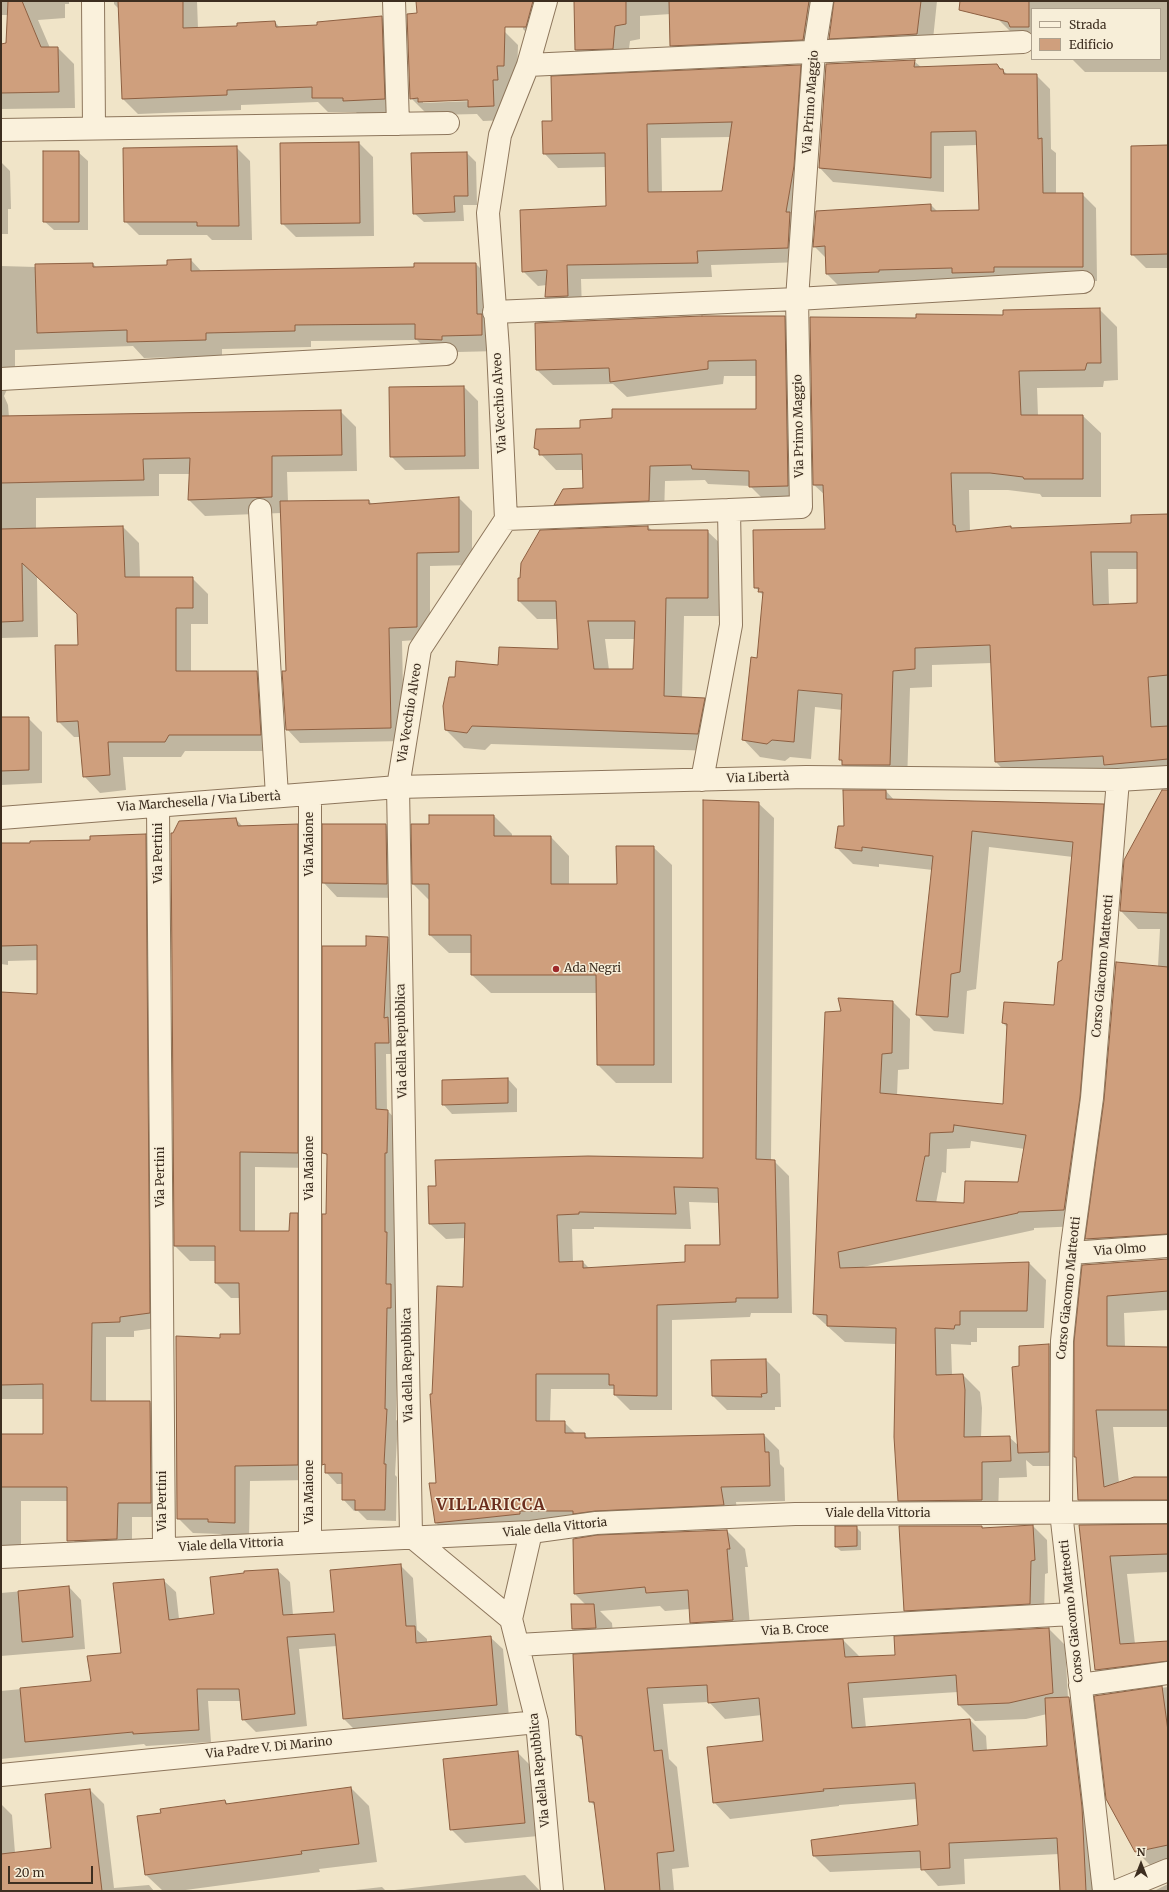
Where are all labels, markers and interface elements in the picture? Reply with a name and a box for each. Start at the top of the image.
legend [1031,8,1161,60]
text: Strada [1069,17,1106,32]
text: Edificio [1069,37,1113,52]
street label: Via Primo Maggio [800,50,822,154]
street label: Via Vecchio Alveo [490,352,510,454]
street label: Via Primo Maggio [791,374,807,478]
street label: Via Vecchio Alveo [395,662,425,764]
street label: Via Libertà [726,770,790,786]
street label: Via Marchesella / Via Libertà [117,789,281,815]
street label: Via Maione [303,812,317,876]
street label: Via Pertini [152,823,166,883]
street label: Corso Giacomo Matteotti [1090,894,1116,1038]
place label: Ada Negri [564,962,621,976]
marker: Ada Negri [551,964,561,974]
street label: Via della Repubblica [394,983,410,1099]
street label: Via Maione [303,1136,317,1200]
street label: Via Pertini [154,1147,168,1207]
street label: Corso Giacomo Matteotti [1054,1216,1084,1360]
street label: Via Olmo [1093,1241,1147,1259]
street label: Via della Repubblica [400,1307,416,1423]
street label: Via Maione [303,1460,317,1524]
street label: Via Pertini [156,1471,170,1531]
district label: VILLARICCA [436,1495,546,1515]
street label: Viale della Vittoria [826,1507,930,1521]
street label: Viale della Vittoria [502,1515,608,1541]
street label: Viale della Vittoria [178,1535,284,1555]
street label: Corso Giacomo Matteotti [1057,1539,1087,1683]
street label: Via B. Croce [761,1621,829,1639]
street label: Via della Repubblica [527,1712,553,1828]
street label: Via Padre V. Di Marino [205,1734,333,1762]
north arrow [1121,1844,1161,1884]
text: N [1137,1845,1145,1859]
scale bar [10,1858,95,1884]
text: 20 m [15,1865,44,1880]

